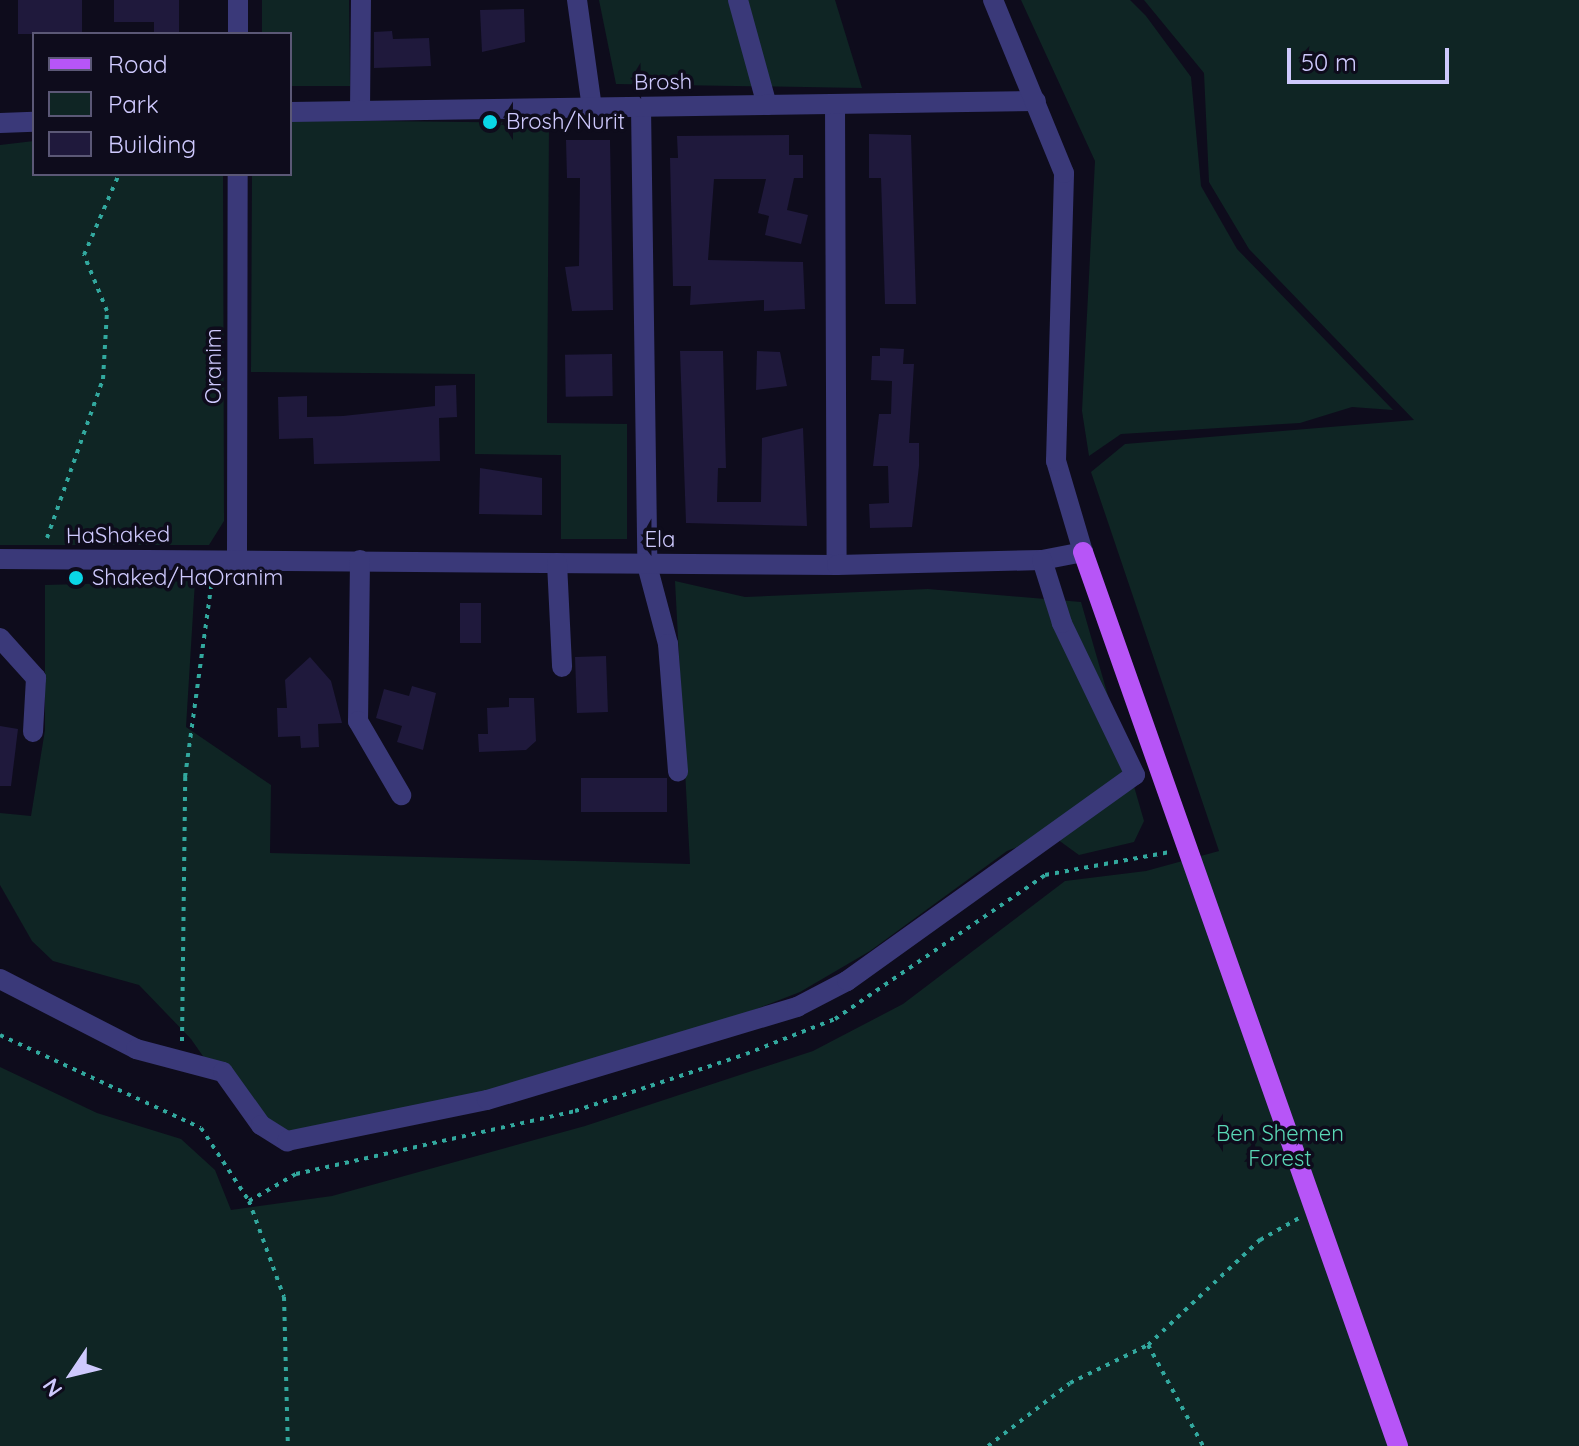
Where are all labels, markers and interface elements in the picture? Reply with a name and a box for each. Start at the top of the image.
legend [32,32,292,176]
scale bar [1291,32,1453,82]
text: 50 m [1301,47,1357,77]
text: Road [108,49,168,79]
street label: Brosh [634,68,692,96]
text: Park [108,89,159,119]
place label: Brosh/Nurit [506,109,625,135]
marker: Brosh/Nurit [481,113,499,131]
text: Building [108,129,196,159]
street label: Oranim [201,328,227,404]
street label: HaShaked [66,521,170,549]
street label: Ela [645,527,675,553]
place label: Shaked/HaOranim [92,565,283,591]
marker: Shaked/HaOranim [67,569,85,587]
park label: Ben Shemen Forest [1216,1120,1344,1172]
north arrow [32,1334,112,1414]
text: N [36,1373,68,1402]

